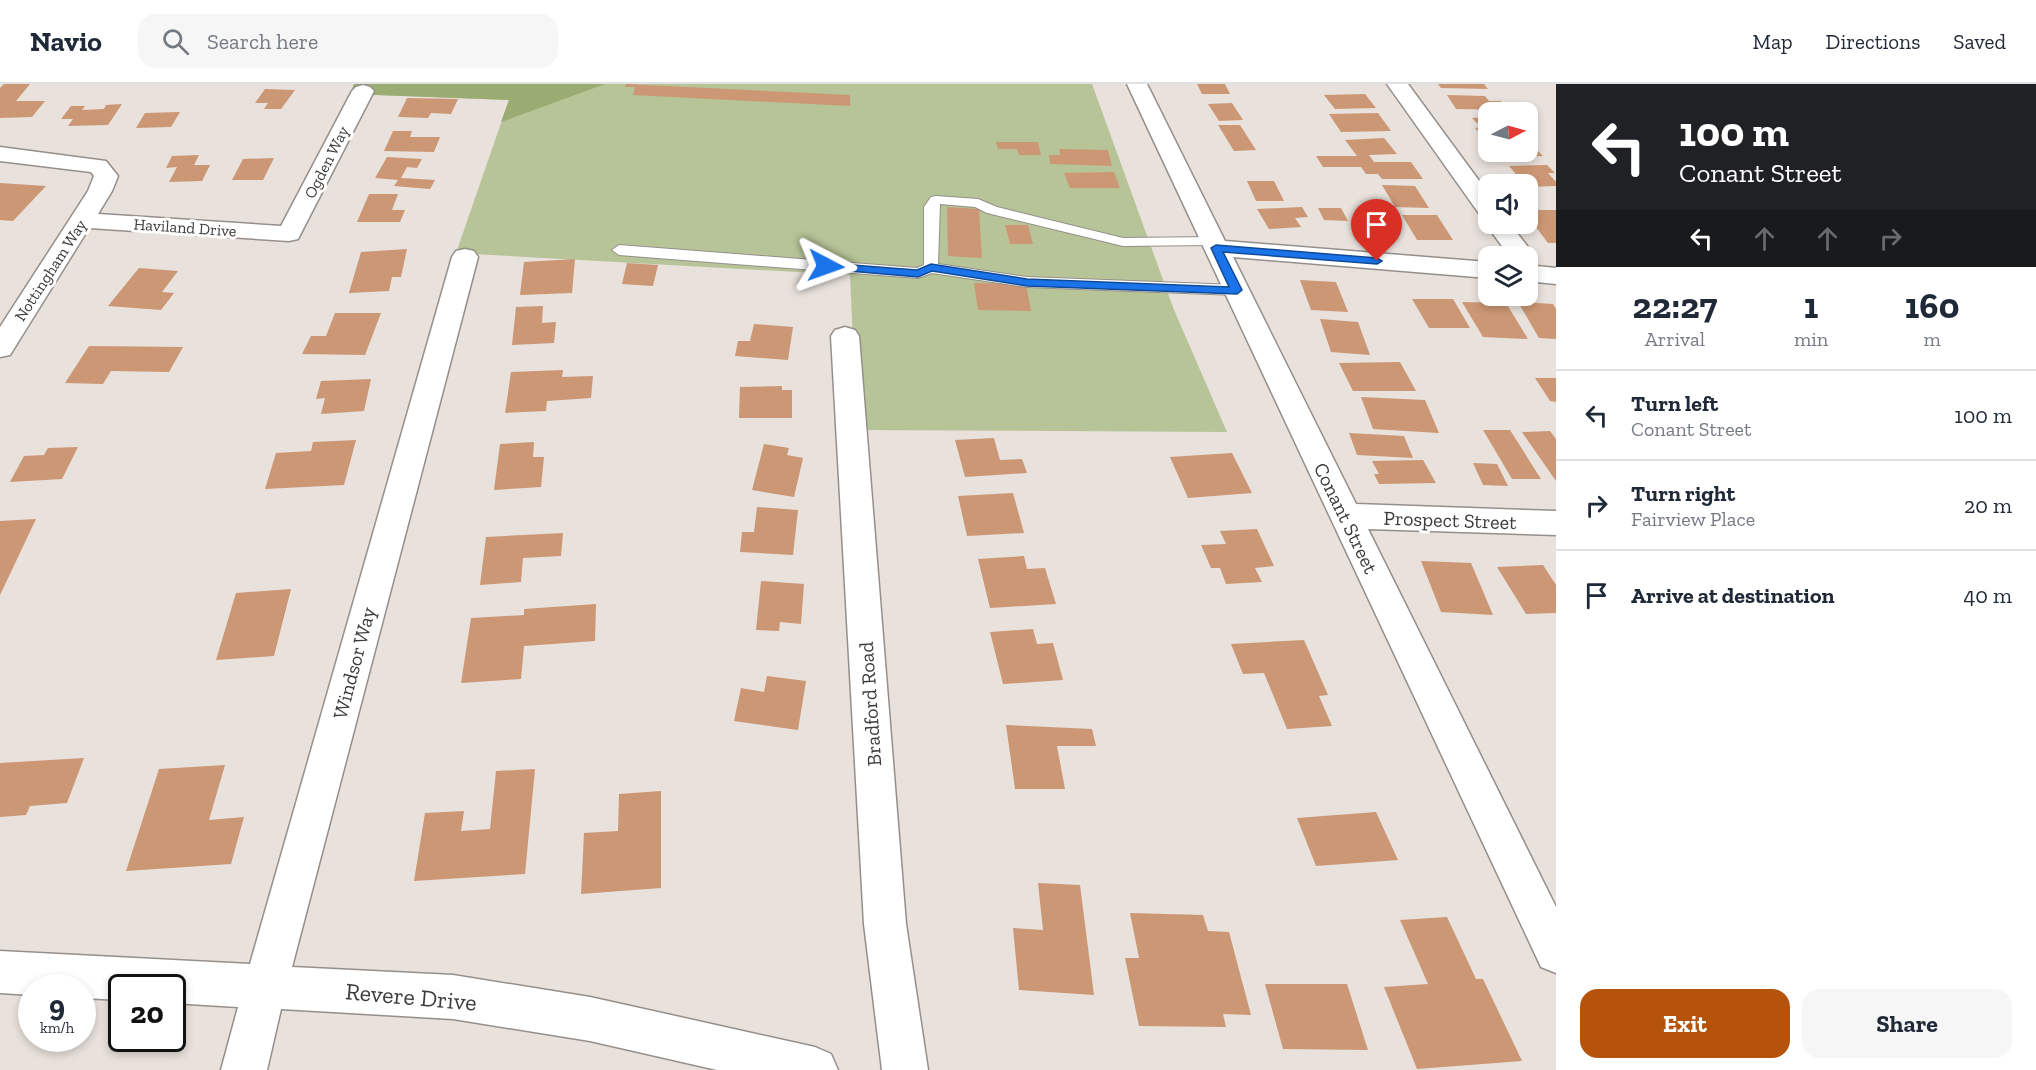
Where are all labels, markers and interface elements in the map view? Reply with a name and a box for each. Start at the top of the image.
search box [138,14,558,68]
text: Navio [30,25,102,58]
icon: search [159,25,192,58]
text: Search here [207,28,318,55]
text: Map [1753,29,1793,54]
text: Directions [1826,29,1920,54]
text: Saved [1953,29,2006,54]
north arrow [1478,102,1538,162]
map controls [1478,102,1538,306]
text: 100 m [1679,106,1789,157]
icon: left [1580,108,1658,186]
street label: Ogden Way [300,122,353,202]
text: Conant Street [1679,157,1842,189]
button: sound [1478,174,1538,234]
pin [1351,199,1402,261]
icon: arrive [1360,208,1393,241]
street label: Haviland Drive [133,214,237,241]
street label: Nottingham Way [10,215,91,325]
icon: left [1685,222,1718,255]
icon: ahead [1748,222,1781,255]
icon: ahead [1811,222,1844,255]
icon: right [1874,222,1907,255]
position arrow [794,234,858,298]
button: layers [1478,246,1538,306]
text: 22:27 [1633,284,1717,327]
text: 1 [1804,284,1818,327]
text: 160 [1905,284,1959,327]
text: Arrival [1645,327,1705,351]
text: min [1794,327,1828,351]
text: m [1923,327,1941,351]
text: Turn left [1631,390,1718,417]
icon: left [1580,399,1613,432]
text: 100 m [1954,402,2012,429]
text: Conant Street [1631,417,1751,441]
street label: Conant Street [1309,459,1383,578]
text: Turn right [1631,480,1735,507]
icon: right [1580,489,1613,522]
text: 20 m [1964,492,2012,519]
street label: Prospect Street [1383,506,1518,534]
text: Fairview Place [1631,507,1755,531]
icon: arrive [1580,579,1613,612]
text: Arrive at destination [1631,582,1834,609]
text: 40 m [1963,582,2012,609]
street label: Windsor Way [328,604,381,721]
street label: Bradford Road [854,641,886,767]
speed limit sign: 20 [108,974,186,1052]
street label: Revere Drive [344,976,478,1017]
text: 9 [49,988,65,1024]
button: Exit [1580,989,1790,1058]
button: Share [1802,989,2012,1058]
text: km/h [40,1019,74,1037]

